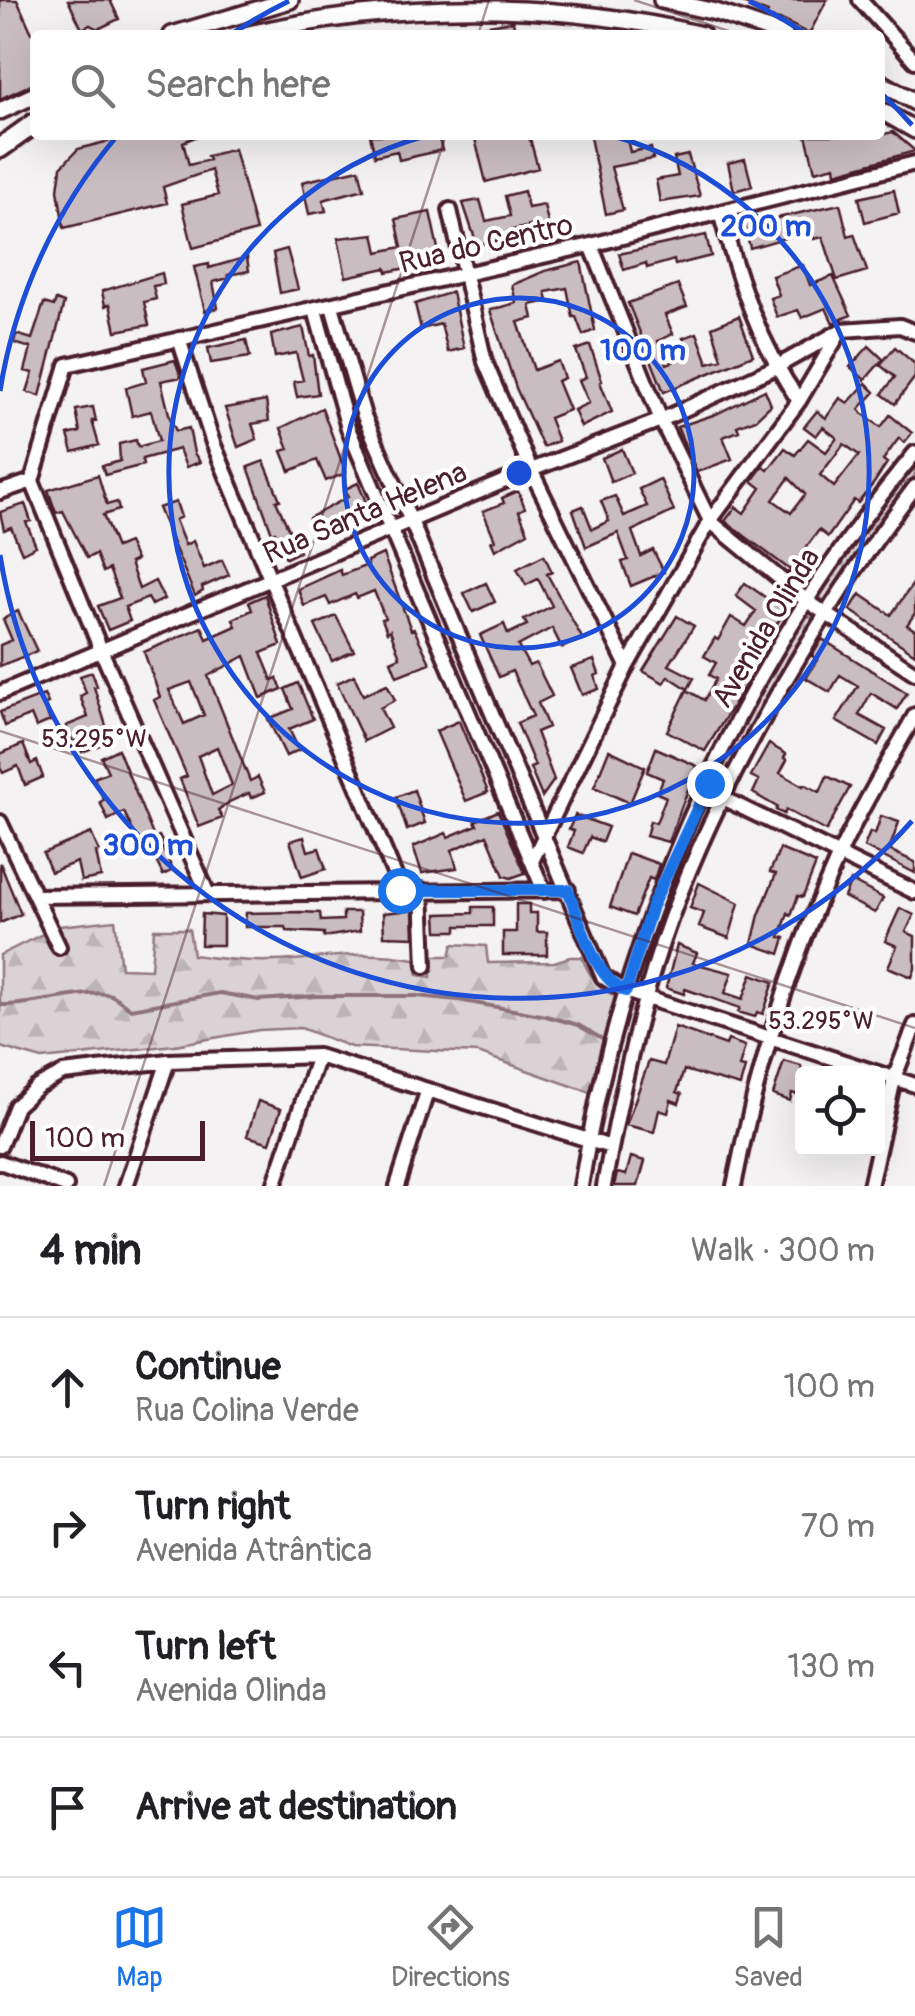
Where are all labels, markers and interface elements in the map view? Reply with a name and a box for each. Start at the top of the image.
search box [30,30,885,140]
icon: search [65,58,120,113]
text: Search here [145,61,331,109]
street label: Rua do Centro [395,206,577,282]
text: 200 m [721,208,811,245]
text: 100 m [600,332,686,369]
street label: Rua Santa Helena [258,453,472,573]
centre of rings [501,455,537,491]
street label: Avenida Olinda [704,541,828,715]
text: 53.295°W [41,724,147,755]
route end [687,761,733,807]
text: 300 m [103,827,193,864]
route start [378,868,424,914]
text: 53.295°W [768,1006,874,1037]
map controls [795,1066,885,1156]
button: locate [795,1066,885,1156]
scale bar [30,1116,205,1160]
text: 100 m [45,1121,125,1156]
text: 4 min [40,1225,142,1277]
text: Walk · 300 m [691,1231,875,1271]
text: Continue [135,1343,281,1391]
icon: ahead [40,1360,95,1415]
text: 100 m [783,1367,875,1407]
text: Rua Colina Verde [135,1391,359,1431]
text: Turn right [135,1483,290,1531]
icon: right [40,1500,95,1555]
text: 70 m [801,1507,875,1547]
text: Avenida Atrântica [135,1531,372,1571]
text: Turn left [135,1623,276,1671]
icon: left [40,1640,95,1695]
text: 130 m [787,1647,875,1687]
text: Avenida Olinda [135,1671,327,1711]
icon: arrive [40,1780,95,1835]
text: Arrive at destination [135,1783,457,1831]
tab: Map [112,1900,167,1995]
tab: Directions [391,1900,510,1995]
tab: Saved [734,1900,803,1995]

